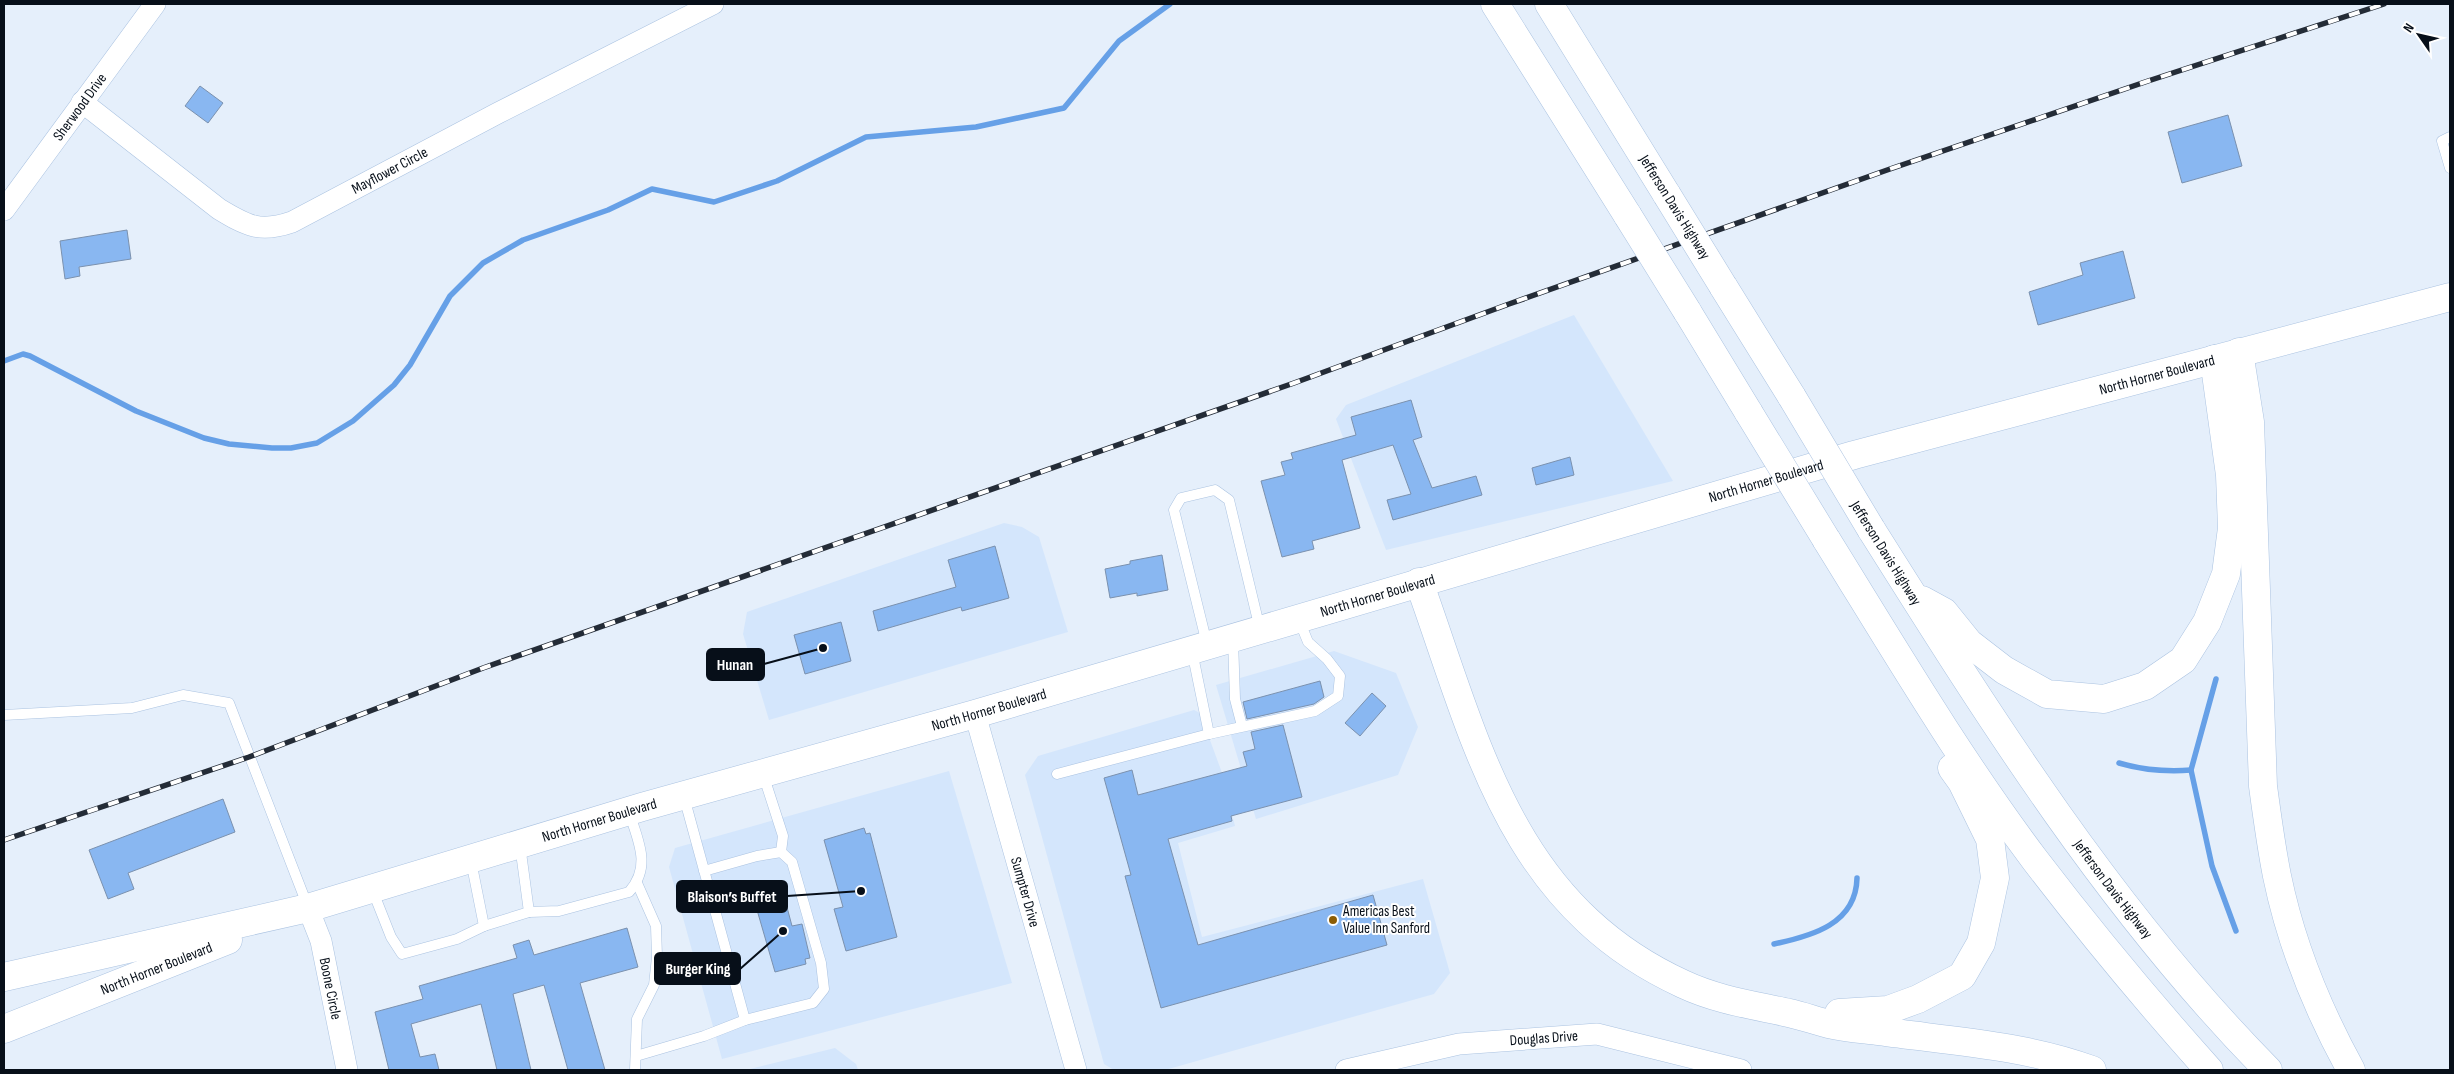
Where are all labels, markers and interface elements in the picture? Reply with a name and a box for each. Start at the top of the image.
north arrow [2394,10,2444,60]
text: N [2399,20,2418,36]
street label: Sherwood Drive [49,70,111,145]
street label: Mayflower Circle [349,143,431,199]
street label: Jefferson Davis Highway [1634,151,1714,263]
street label: North Horner Boulevard [2097,351,2217,400]
street label: North Horner Boulevard [1706,456,1826,507]
street label: Jefferson Davis Highway [1845,497,1925,609]
street label: North Horner Boulevard [1318,570,1437,622]
callout: Hunan [707,649,764,680]
text: Hunan [717,656,753,675]
street label: North Horner Boulevard [929,684,1049,736]
street label: North Horner Boulevard [540,794,659,847]
street label: Jefferson Davis Highway [2068,835,2157,943]
street label: Sumpter Drive [1006,855,1044,929]
callout: Blaison’s Buffet [677,881,787,912]
text: Blaison’s Buffet [687,888,777,907]
place label: Americas Best Value Inn Sanford [1342,902,1430,938]
marker: Americas Best Value Inn Sanford [1327,914,1339,926]
street label: North Horner Boulevard [98,938,215,1000]
callout: Burger King [655,953,740,984]
street label: Boone Circle [315,956,346,1021]
text: Burger King [665,960,731,979]
street label: Douglas Drive [1509,1026,1579,1050]

